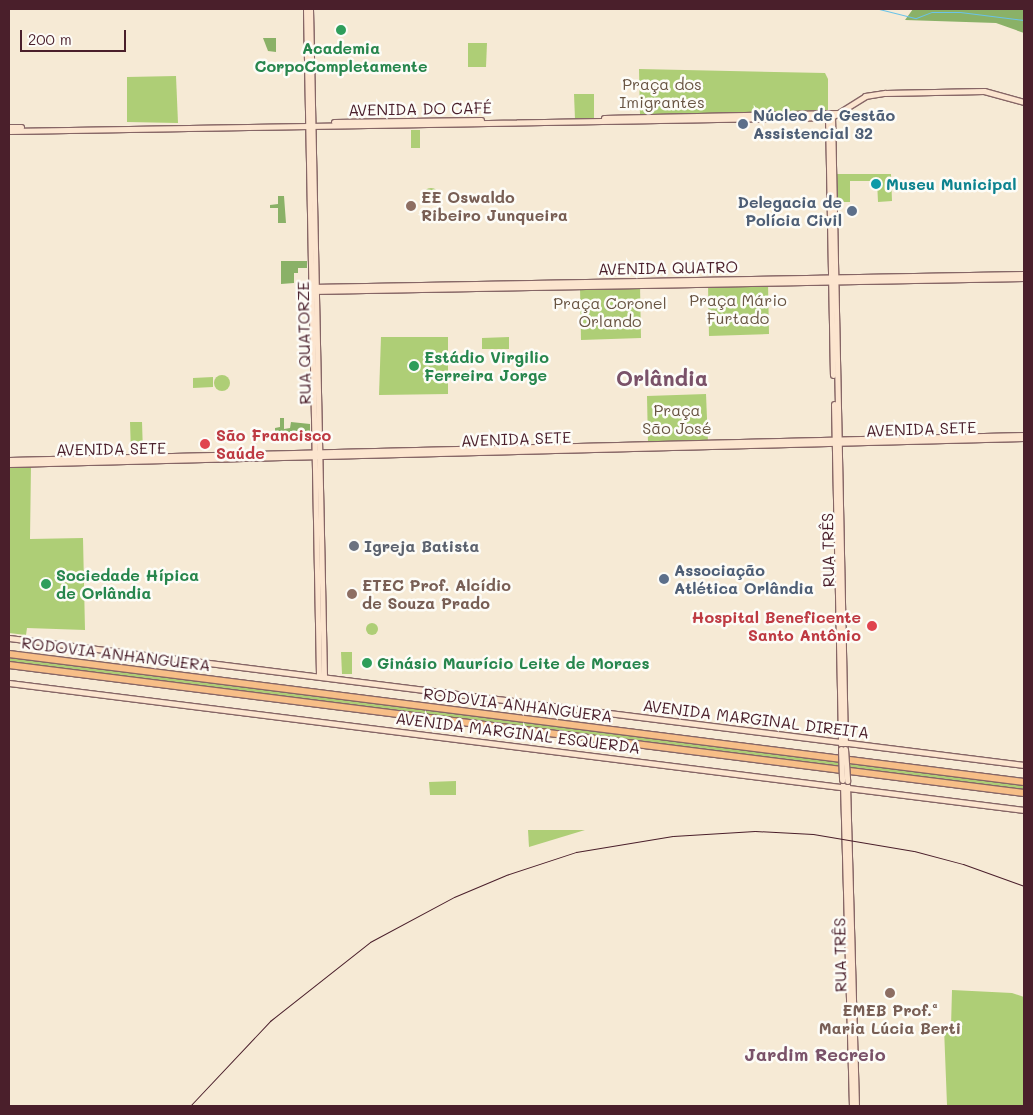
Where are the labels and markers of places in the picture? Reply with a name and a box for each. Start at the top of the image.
marker: Academia CorpoCompletamente [335,24,347,36]
place label: Academia CorpoCompletamente [255,38,427,76]
place label: Núcleo de Gestão Assistencial 32 [753,105,895,143]
marker: Núcleo de Gestão Assistencial 32 [737,118,749,130]
place label: Museu Municipal [886,174,1017,194]
marker: Museu Municipal [870,178,882,190]
place label: EE Oswaldo Ribeiro Junqueira [421,187,568,225]
place label: Delegacia de Polícia Civil [738,192,842,230]
marker: EE Oswaldo Ribeiro Junqueira [405,200,417,212]
marker: Delegacia de Polícia Civil [846,205,858,217]
place label: Estádio Virgilio Ferreira Jorge [424,347,549,385]
marker: Estádio Virgilio Ferreira Jorge [408,360,420,372]
place label: São Francisco Saúde [216,425,331,463]
marker: São Francisco Saúde [198,437,212,451]
place label: Igreja Batista [364,536,479,556]
marker: Igreja Batista [348,540,360,552]
place label: Associação Atlética Orlândia [674,560,814,598]
place label: Sociedade Hípica de Orlândia [56,565,199,603]
marker: Associação Atlética Orlândia [658,573,670,585]
place label: ETEC Prof. Alcídio de Souza Prado [362,575,511,613]
marker: Sociedade Hípica de Orlândia [40,578,52,590]
marker: ETEC Prof. Alcídio de Souza Prado [346,588,358,600]
place label: Hospital Beneficente Santo Antônio [692,607,861,645]
marker: Hospital Beneficente Santo Antônio [865,619,879,633]
place label: Ginásio Maurício Leite de Moraes [377,653,649,673]
marker: Ginásio Maurício Leite de Moraes [361,657,373,669]
marker: EMEB Prof.ª Maria Lúcia Berti [884,987,896,999]
place label: EMEB Prof.ª Maria Lúcia Berti [819,1000,961,1038]

